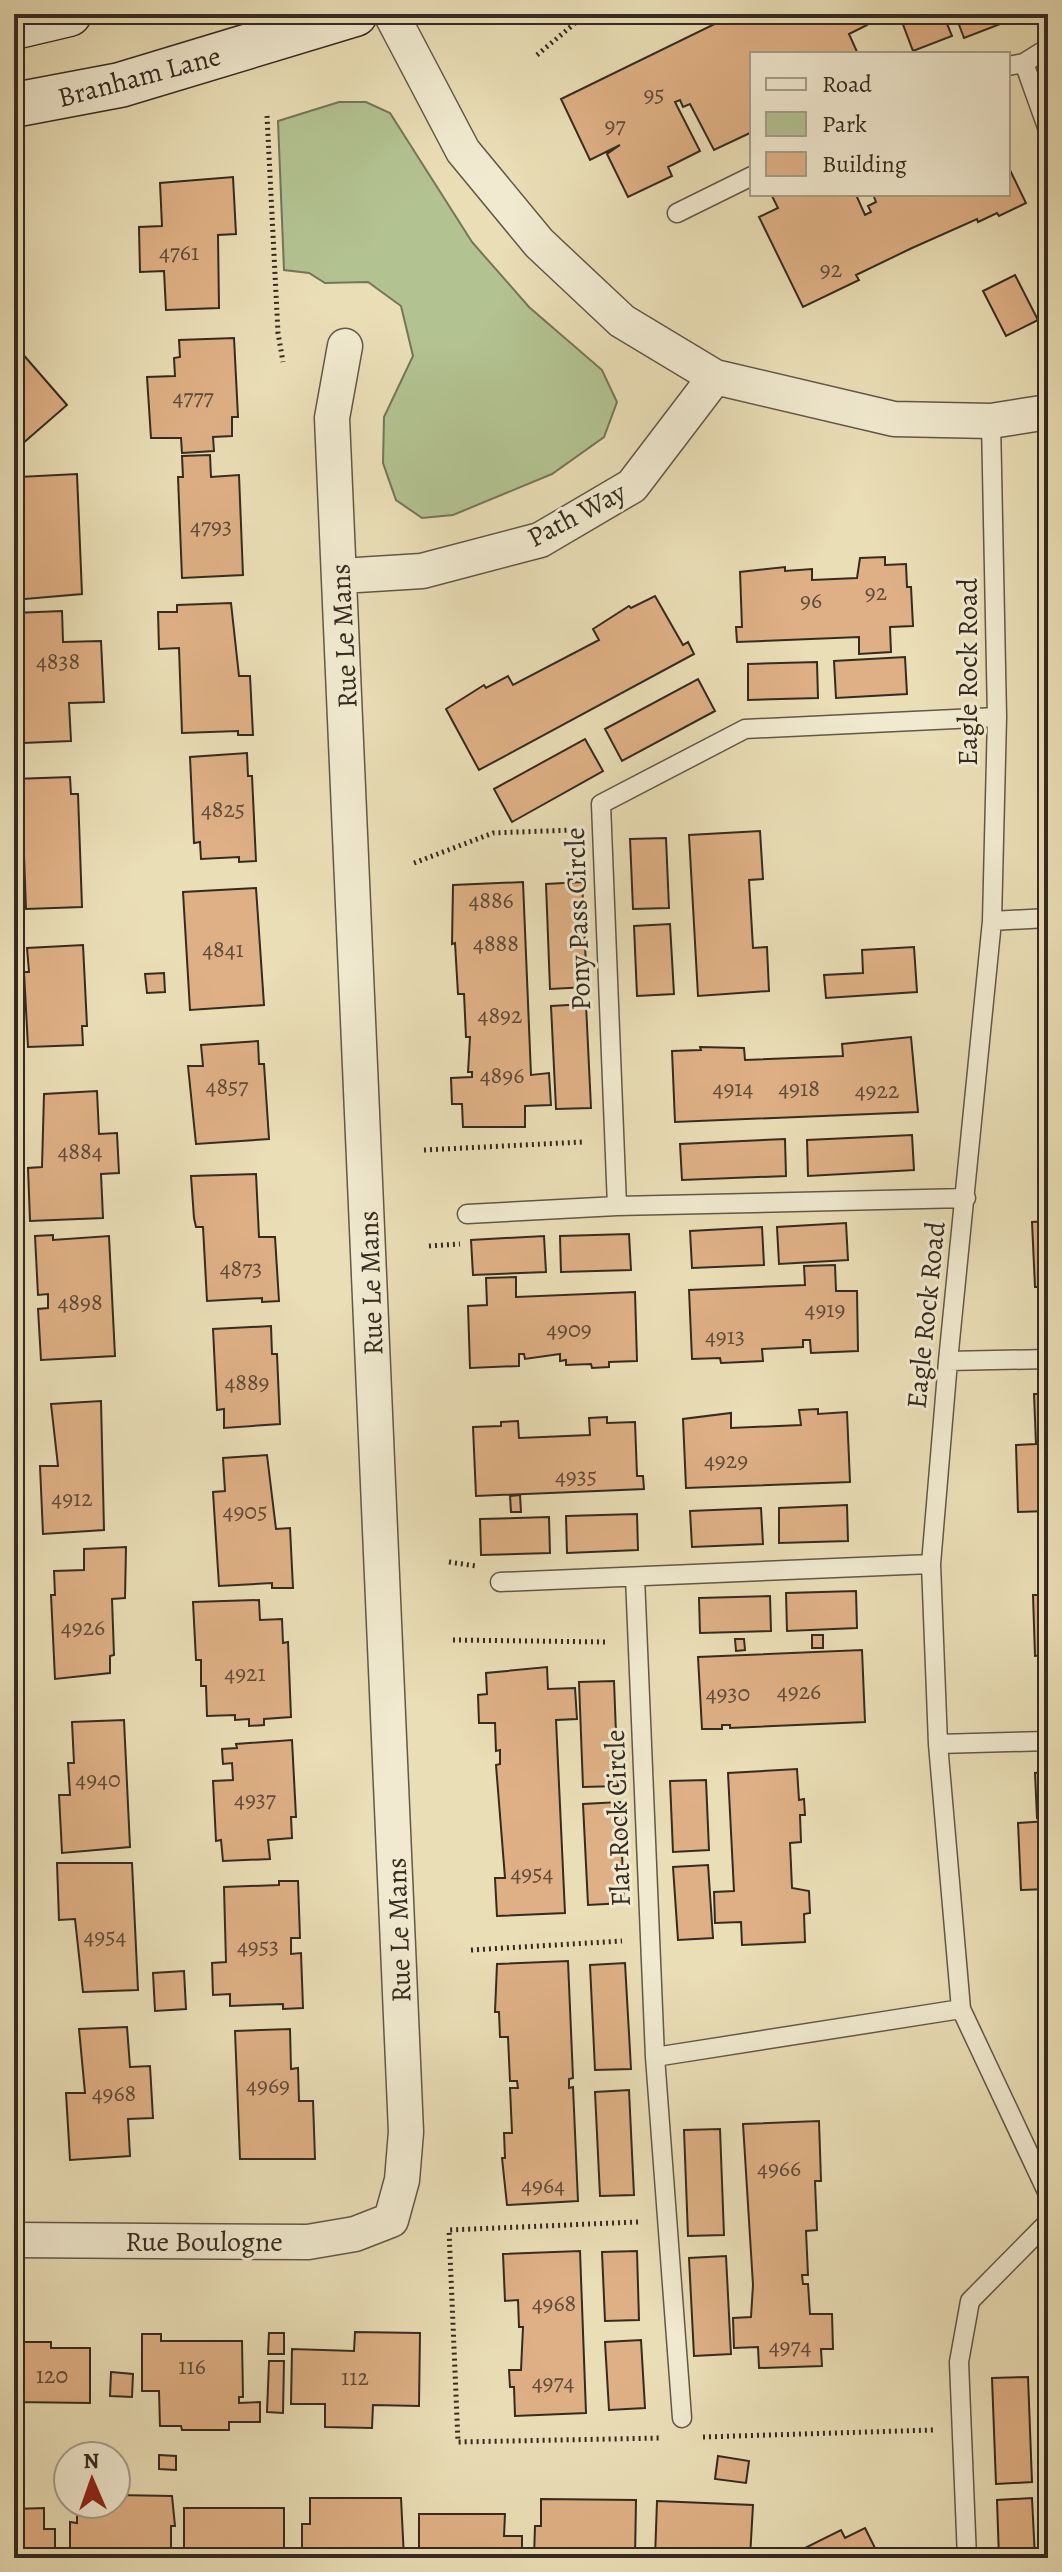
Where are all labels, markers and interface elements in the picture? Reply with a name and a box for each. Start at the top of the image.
street label: Branham Lane [54,37,225,117]
legend [750,52,1010,196]
text: Road [822,68,872,100]
house number: 95 [643,78,665,110]
text: Park [822,108,867,140]
house number: 97 [605,109,626,141]
text: Building [822,148,907,180]
house number: 4761 [159,236,199,268]
house number: 92 [820,253,842,285]
house number: 4777 [172,381,214,413]
street label: Path Way [521,473,633,557]
house number: 4793 [190,510,232,542]
street label: Rue Le Mans [321,563,367,709]
house number: 92 [865,576,887,608]
street label: Eagle Rock Road [949,577,987,766]
house number: 96 [800,584,822,616]
house number: 4838 [36,645,80,677]
house number: 4825 [201,793,245,825]
street label: Pony Pass Circle [556,827,600,1011]
house number: 4886 [468,884,514,916]
house number: 4888 [473,927,519,959]
house number: 4841 [202,933,244,965]
house number: 4892 [478,999,522,1031]
house number: 4896 [480,1059,524,1091]
house number: 4857 [206,1070,249,1102]
house number: 4914 [713,1072,754,1104]
house number: 4918 [778,1072,820,1104]
house number: 4922 [855,1074,899,1106]
house number: 4884 [57,1135,103,1167]
street label: Rue Le Mans [349,1210,393,1356]
street label: Eagle Rock Road [897,1219,955,1410]
house number: 4873 [220,1252,262,1284]
house number: 4898 [57,1286,103,1318]
house number: 4919 [805,1293,845,1325]
house number: 4909 [546,1313,592,1345]
house number: 4913 [705,1320,745,1352]
house number: 4889 [224,1366,270,1398]
house number: 4929 [704,1444,748,1476]
house number: 4935 [555,1460,597,1492]
house number: 4912 [51,1482,93,1514]
house number: 4905 [223,1495,267,1527]
house number: 4926 [61,1611,105,1643]
house number: 4921 [224,1657,266,1689]
house number: 4926 [777,1675,821,1707]
house number: 4930 [706,1677,750,1709]
street label: Flat Rock Circle [596,1729,640,1907]
house number: 4940 [75,1763,121,1795]
house number: 4937 [234,1783,277,1815]
street label: Rue Le Mans [377,1857,421,2003]
house number: 4954 [511,1857,554,1889]
house number: 4954 [84,1920,127,1952]
house number: 4953 [237,1930,279,1962]
house number: 4969 [246,2069,290,2101]
house number: 4968 [92,2077,136,2109]
house number: 4966 [757,2152,801,2184]
house number: 4964 [521,2169,565,2201]
street label: Rue Boulogne [125,2223,283,2261]
house number: 4968 [532,2287,576,2319]
house number: 4974 [769,2330,811,2362]
house number: 116 [178,2350,206,2382]
house number: 120 [36,2359,68,2391]
house number: 112 [341,2361,369,2393]
house number: 4974 [532,2366,574,2398]
north arrow [52,2440,132,2520]
text: N [83,2446,100,2476]

